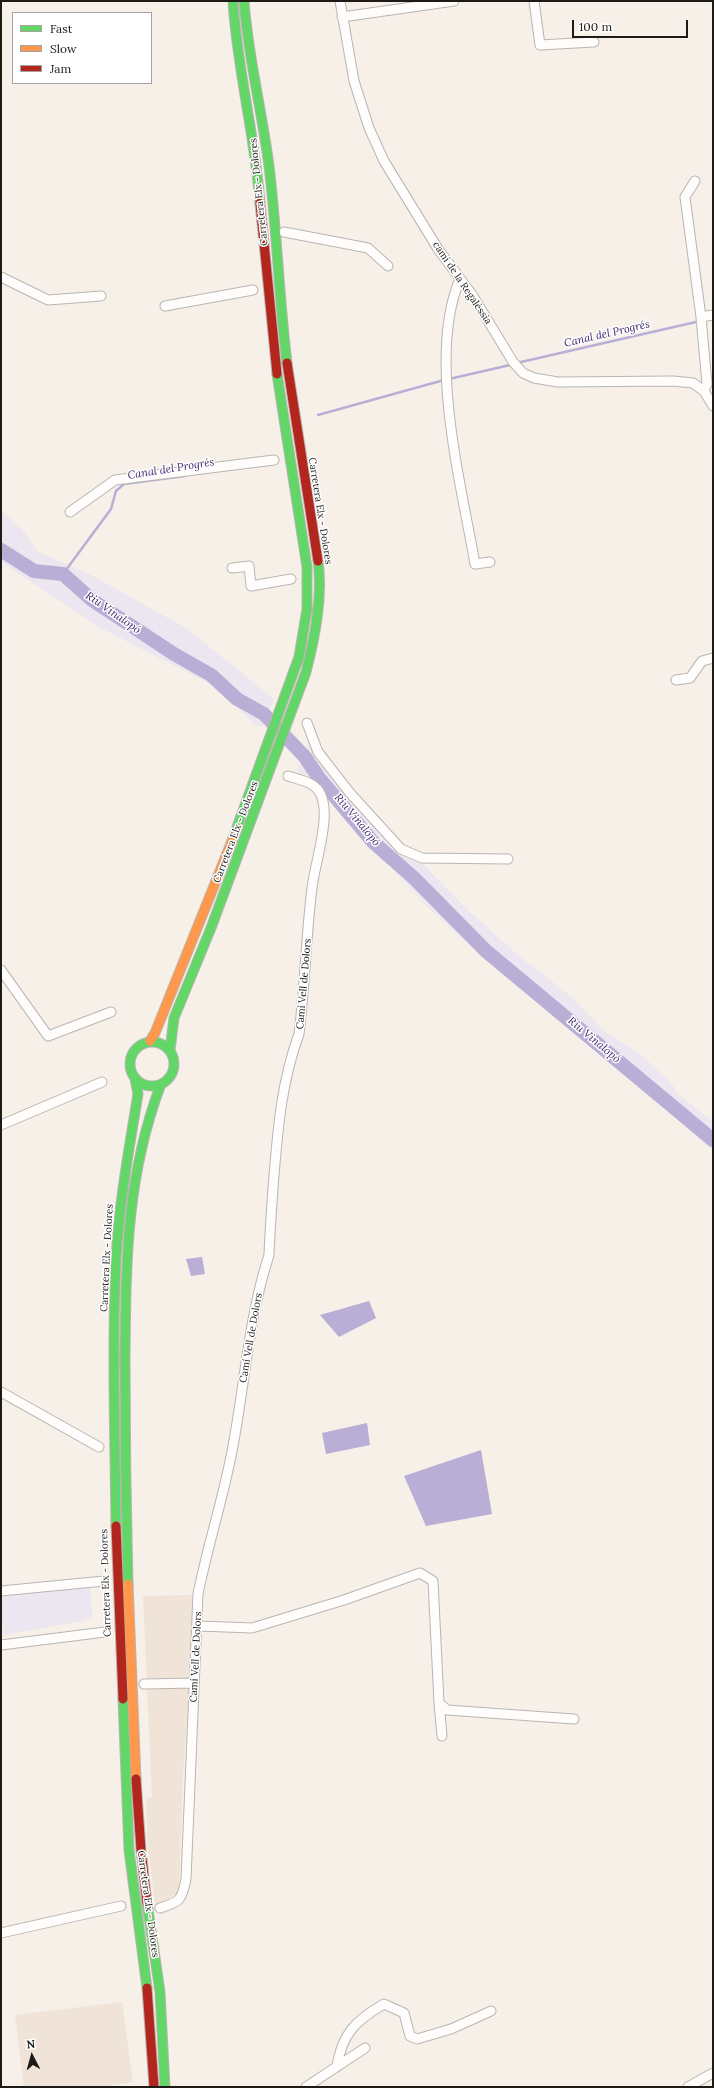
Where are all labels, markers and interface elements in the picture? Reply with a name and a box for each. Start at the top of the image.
legend [12,12,152,84]
scale bar [574,12,690,38]
text: 100 m [579,19,612,34]
text: Fast [50,21,73,36]
text: Slow [50,41,77,56]
text: Jam [50,61,71,76]
street label: Carretera Elx - Dolores [247,138,271,246]
street label: camí de la Regalèssia [430,239,494,327]
water label: Canal del Progrés [563,318,651,350]
water label: Canal del Progrés [127,456,215,482]
street label: Carretera Elx - Dolores [306,457,334,565]
water label: Riu Vinalopó [83,589,143,637]
street label: Carretera Elx - Dolores [211,779,261,885]
water label: Riu Vinalopó [331,791,383,849]
street label: Camí Vell de Dolors [294,938,314,1030]
water label: Riu Vinalopó [565,1014,623,1066]
street label: Carretera Elx - Dolores [98,1204,116,1312]
street label: Camí Vell de Dolors [237,1292,265,1384]
street label: Carretera Elx - Dolores [98,1529,114,1637]
street label: Camí Vell de Dolors [188,1611,204,1703]
street label: Carretera Elx - Dolores [135,1850,161,1958]
north arrow [12,2036,52,2076]
text: N [26,2037,36,2051]

